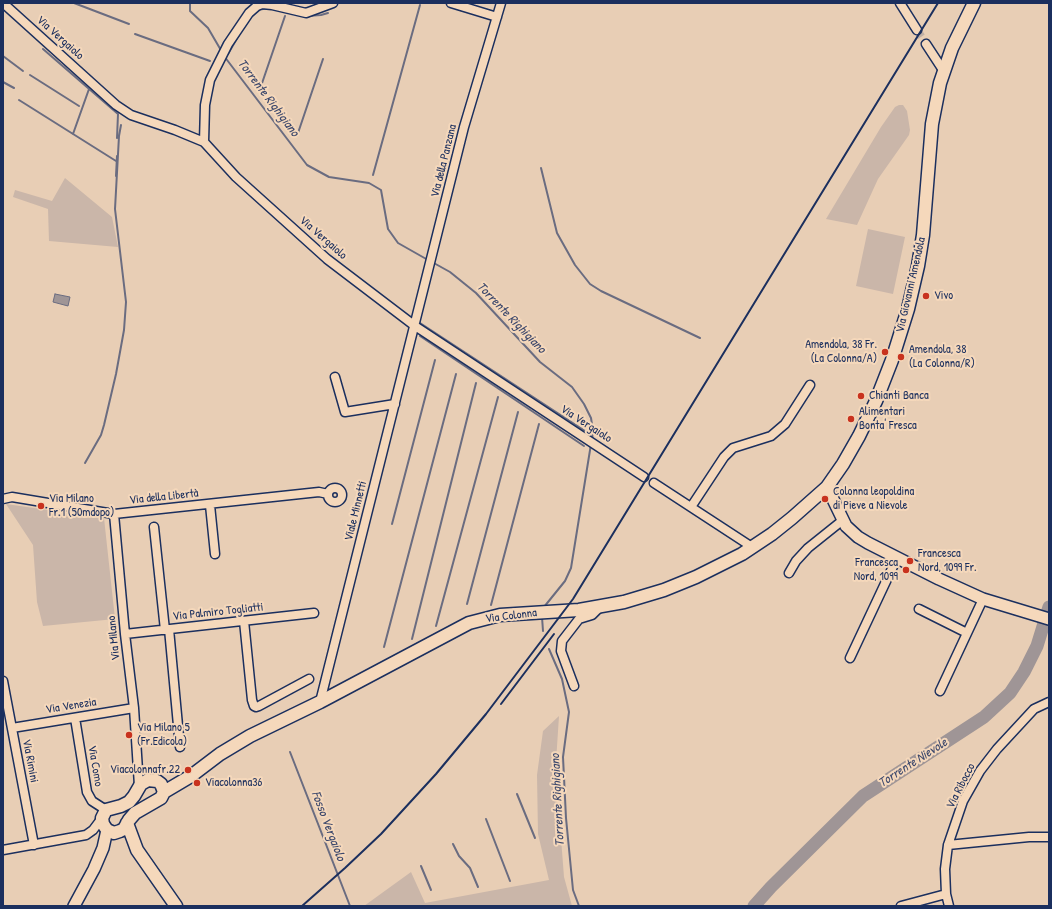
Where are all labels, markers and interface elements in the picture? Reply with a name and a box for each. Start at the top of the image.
street label: Via Vergaiolo [33,13,87,63]
water label: Torrente Righigiano [234,56,302,140]
street label: Via della Panzana [428,123,460,199]
street label: Via Vergaiolo [296,213,350,263]
street label: Via Giovanni Amendola [893,236,929,334]
water label: Torrente Righigiano [473,279,549,357]
place label: Vivo [934,289,953,303]
marker: Vivo [921,291,931,301]
place label: Amendola, 38 Fr. (La Colonna/A) [805,338,877,366]
place label: Amendola, 38 (La Colonna/R) [909,343,975,371]
marker: Amendola, 38 Fr. (La Colonna/A) [880,347,890,357]
marker: Amendola, 38 (La Colonna/R) [896,352,906,362]
place label: Chianti Banca [869,389,929,403]
marker: Chianti Banca [856,391,866,401]
street label: Via Vergaiolo [557,402,615,446]
place label: Alimentari Bonta' Fresca [859,405,917,433]
marker: Alimentari Bonta' Fresca [846,414,856,424]
street label: Viale Minnetti [342,480,370,542]
place label: Colonna leopoldina di Pieve a Nievole [833,485,914,513]
street label: Via della Libertà [129,486,199,508]
place label: Via Milano Fr.1 (50mdopo) [49,492,114,520]
marker: Colonna leopoldina di Pieve a Nievole [820,494,830,504]
marker: Via Milano Fr.1 (50mdopo) [36,501,46,511]
place label: Francesca Nord, 1099 Fr. [918,547,977,575]
place label: Francesca Nord, 1099 [854,556,898,584]
marker: Francesca Nord, 1099 Fr. [905,556,915,566]
marker: Francesca Nord, 1099 [901,565,911,575]
street label: Via Palmiro Togliatti [172,600,264,624]
street label: Via Colonna [484,606,538,626]
street label: Via Milano [104,615,124,661]
street label: Via Venezia [45,695,97,717]
place label: Via Milano 5 (Fr.Edicola) [137,721,190,749]
marker: Via Milano 5 (Fr.Edicola) [124,730,134,740]
water label: Torrente Nievole [876,735,950,791]
street label: Via Rimini [19,738,41,784]
street label: Via Como [84,744,106,788]
water label: Torrente Righigiano [548,753,568,847]
street label: Via Ribocco [943,761,979,811]
place label: Viacolonnafr.22 [110,763,180,777]
marker: Viacolonnafr.22 [183,765,193,775]
place label: Viacolonna36 [205,776,262,790]
marker: Viacolonna36 [192,778,202,788]
water label: Fosso Vergaiolo [308,789,348,863]

